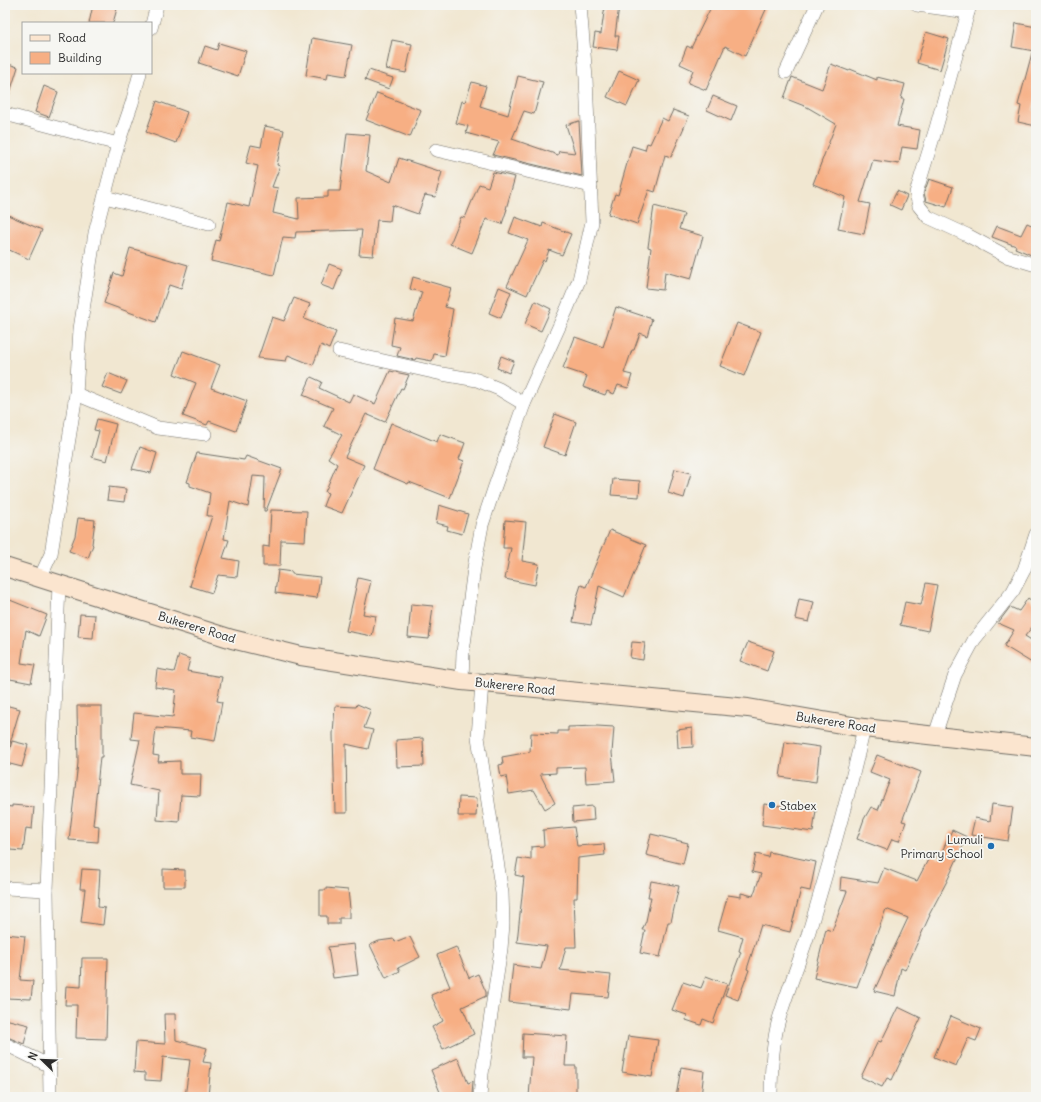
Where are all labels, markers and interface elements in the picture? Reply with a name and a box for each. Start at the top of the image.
legend [22,22,152,74]
text: Road [58,30,86,45]
text: Building [58,50,102,65]
street label: Bukerere Road [156,608,238,646]
street label: Bukerere Road [474,674,556,698]
street label: Bukerere Road [795,708,877,736]
place label: Stabex [780,798,816,813]
marker: Stabex [767,800,777,810]
place label: Lumuli Primary School [900,832,983,861]
marker: Lumuli Primary School [986,841,996,851]
north arrow [22,1040,62,1080]
text: N [25,1050,41,1062]

